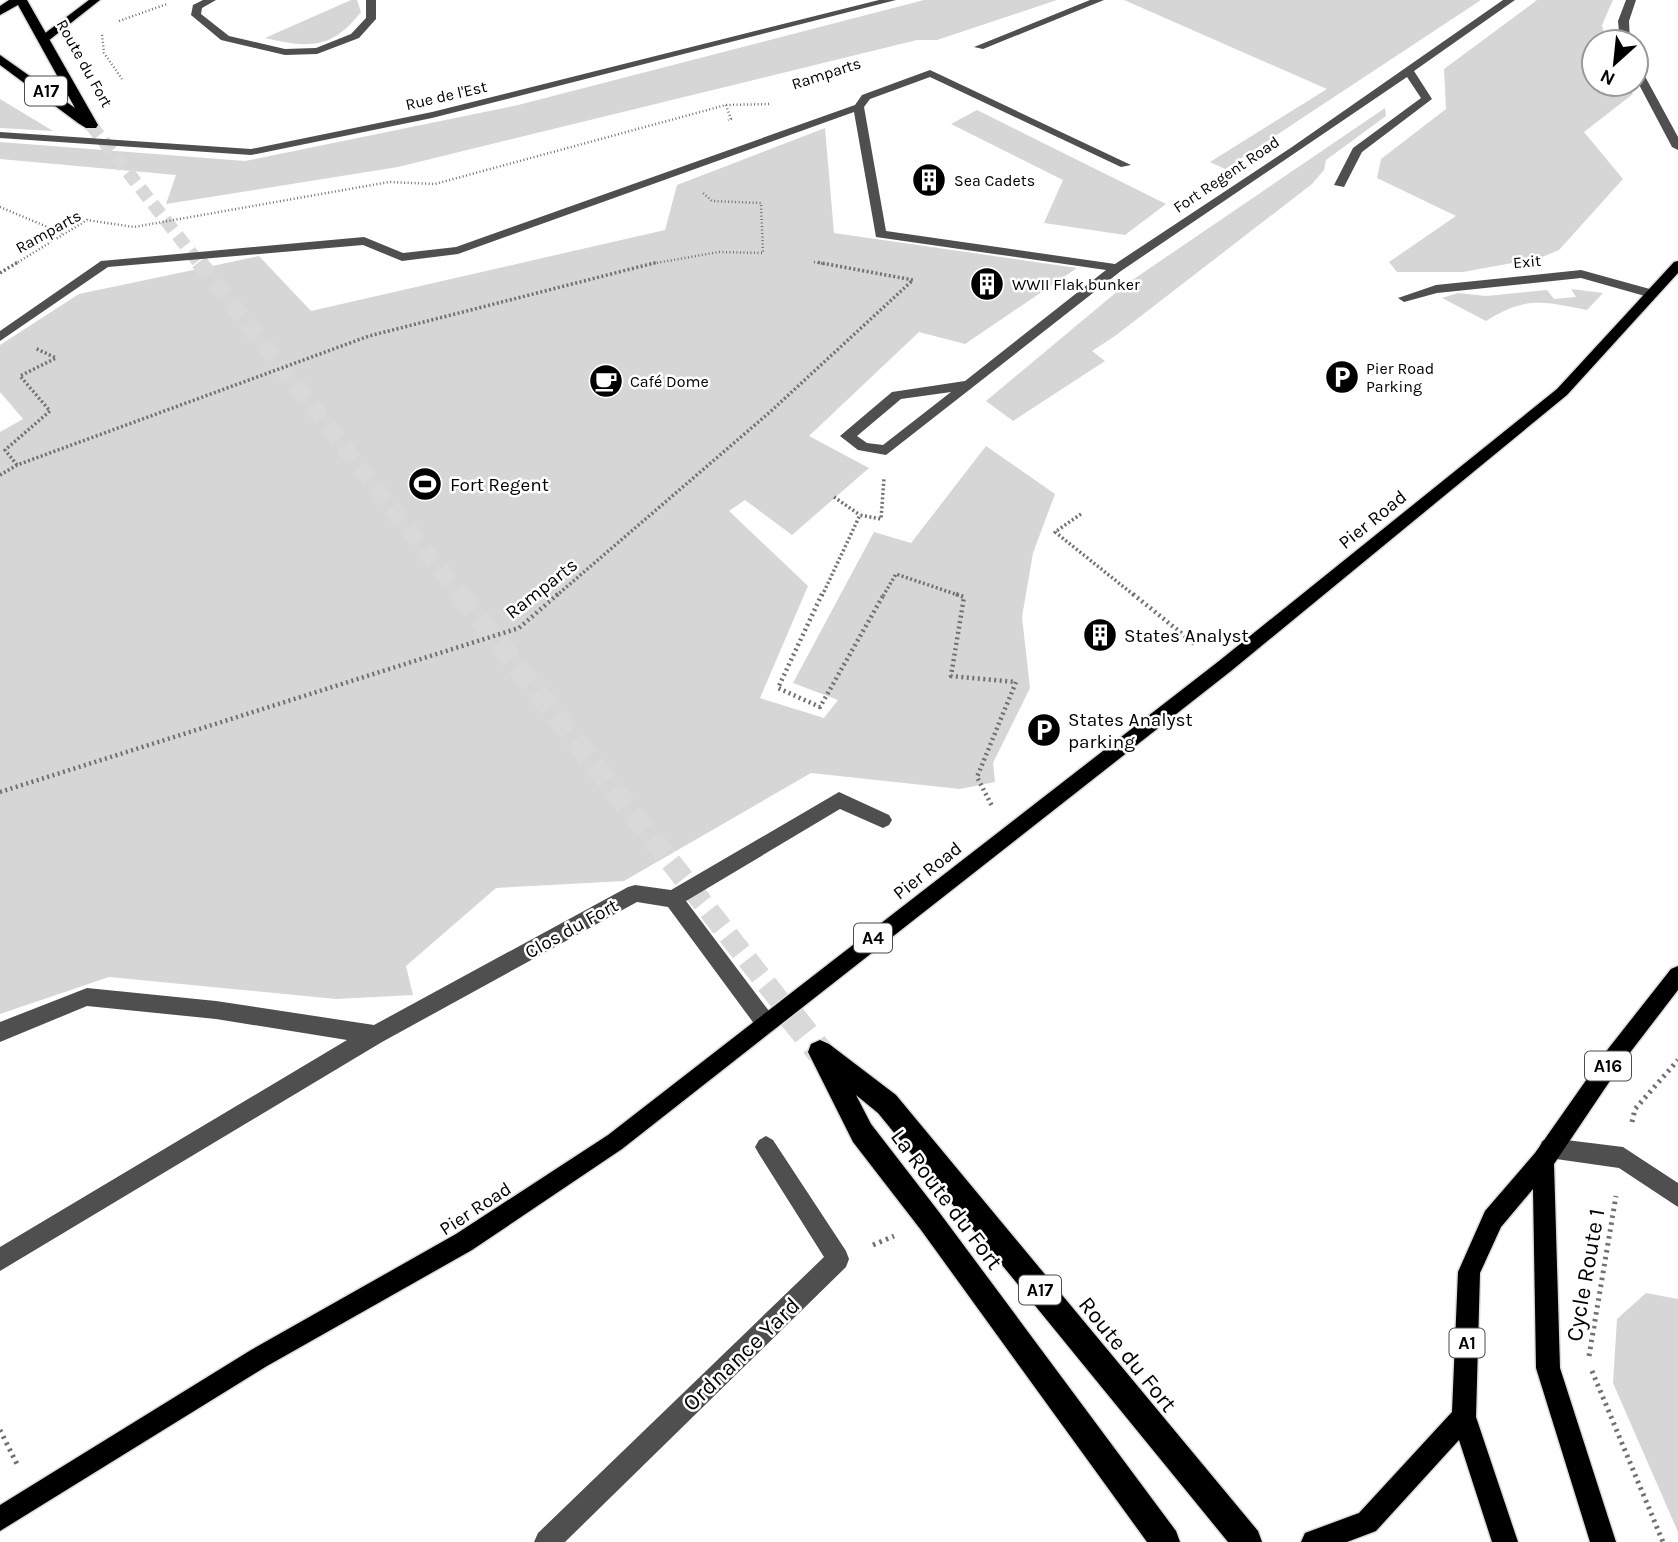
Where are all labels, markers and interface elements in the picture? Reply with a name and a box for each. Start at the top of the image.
street label: Route du Fort [53,16,117,111]
north arrow [1580,28,1650,98]
street label: Ramparts [789,53,863,94]
text: N [1597,64,1619,90]
road number: A17 [25,76,67,106]
street label: Rue de l'Est [404,77,489,114]
street label: Fort Regent Road [1170,132,1283,217]
building icon: Sea Cadets [910,161,948,199]
place label: Sea Cadets [954,171,1035,190]
street label: Ramparts [12,206,84,257]
street label: Exit [1512,251,1542,272]
building icon: WWII Flak bunker [968,265,1006,303]
place label: WWII Flak bunker [1012,275,1140,294]
parking icon: Pier Road Parking [1323,358,1361,396]
place label: Pier Road Parking [1366,359,1434,396]
cafe icon: Café Dome [587,362,625,400]
place label: Café Dome [630,372,709,391]
sports icon: Fort Regent [406,465,444,503]
place label: Fort Regent [450,474,549,496]
street label: Pier Road [1334,486,1411,554]
street label: Ramparts [501,554,582,624]
building icon: States Analyst [1081,616,1119,654]
place label: States Analyst [1124,625,1249,647]
place label: States Analyst parking [1068,709,1193,753]
parking icon: States Analyst parking [1025,711,1063,749]
street label: Pier Road [889,837,966,904]
street label: Clos du Fort [521,894,622,963]
road number: A4 [854,923,892,953]
road number: A16 [1585,1051,1631,1080]
street label: La Route du Fort [885,1124,1009,1275]
street label: Pier Road [436,1178,516,1240]
street label: Cycle Route 1 [1561,1207,1610,1344]
road number: A17 [1019,1275,1061,1304]
street label: Route du Fort [1073,1291,1183,1418]
street label: Ordnance Yard [677,1292,805,1417]
road number: A1 [1450,1328,1484,1358]

